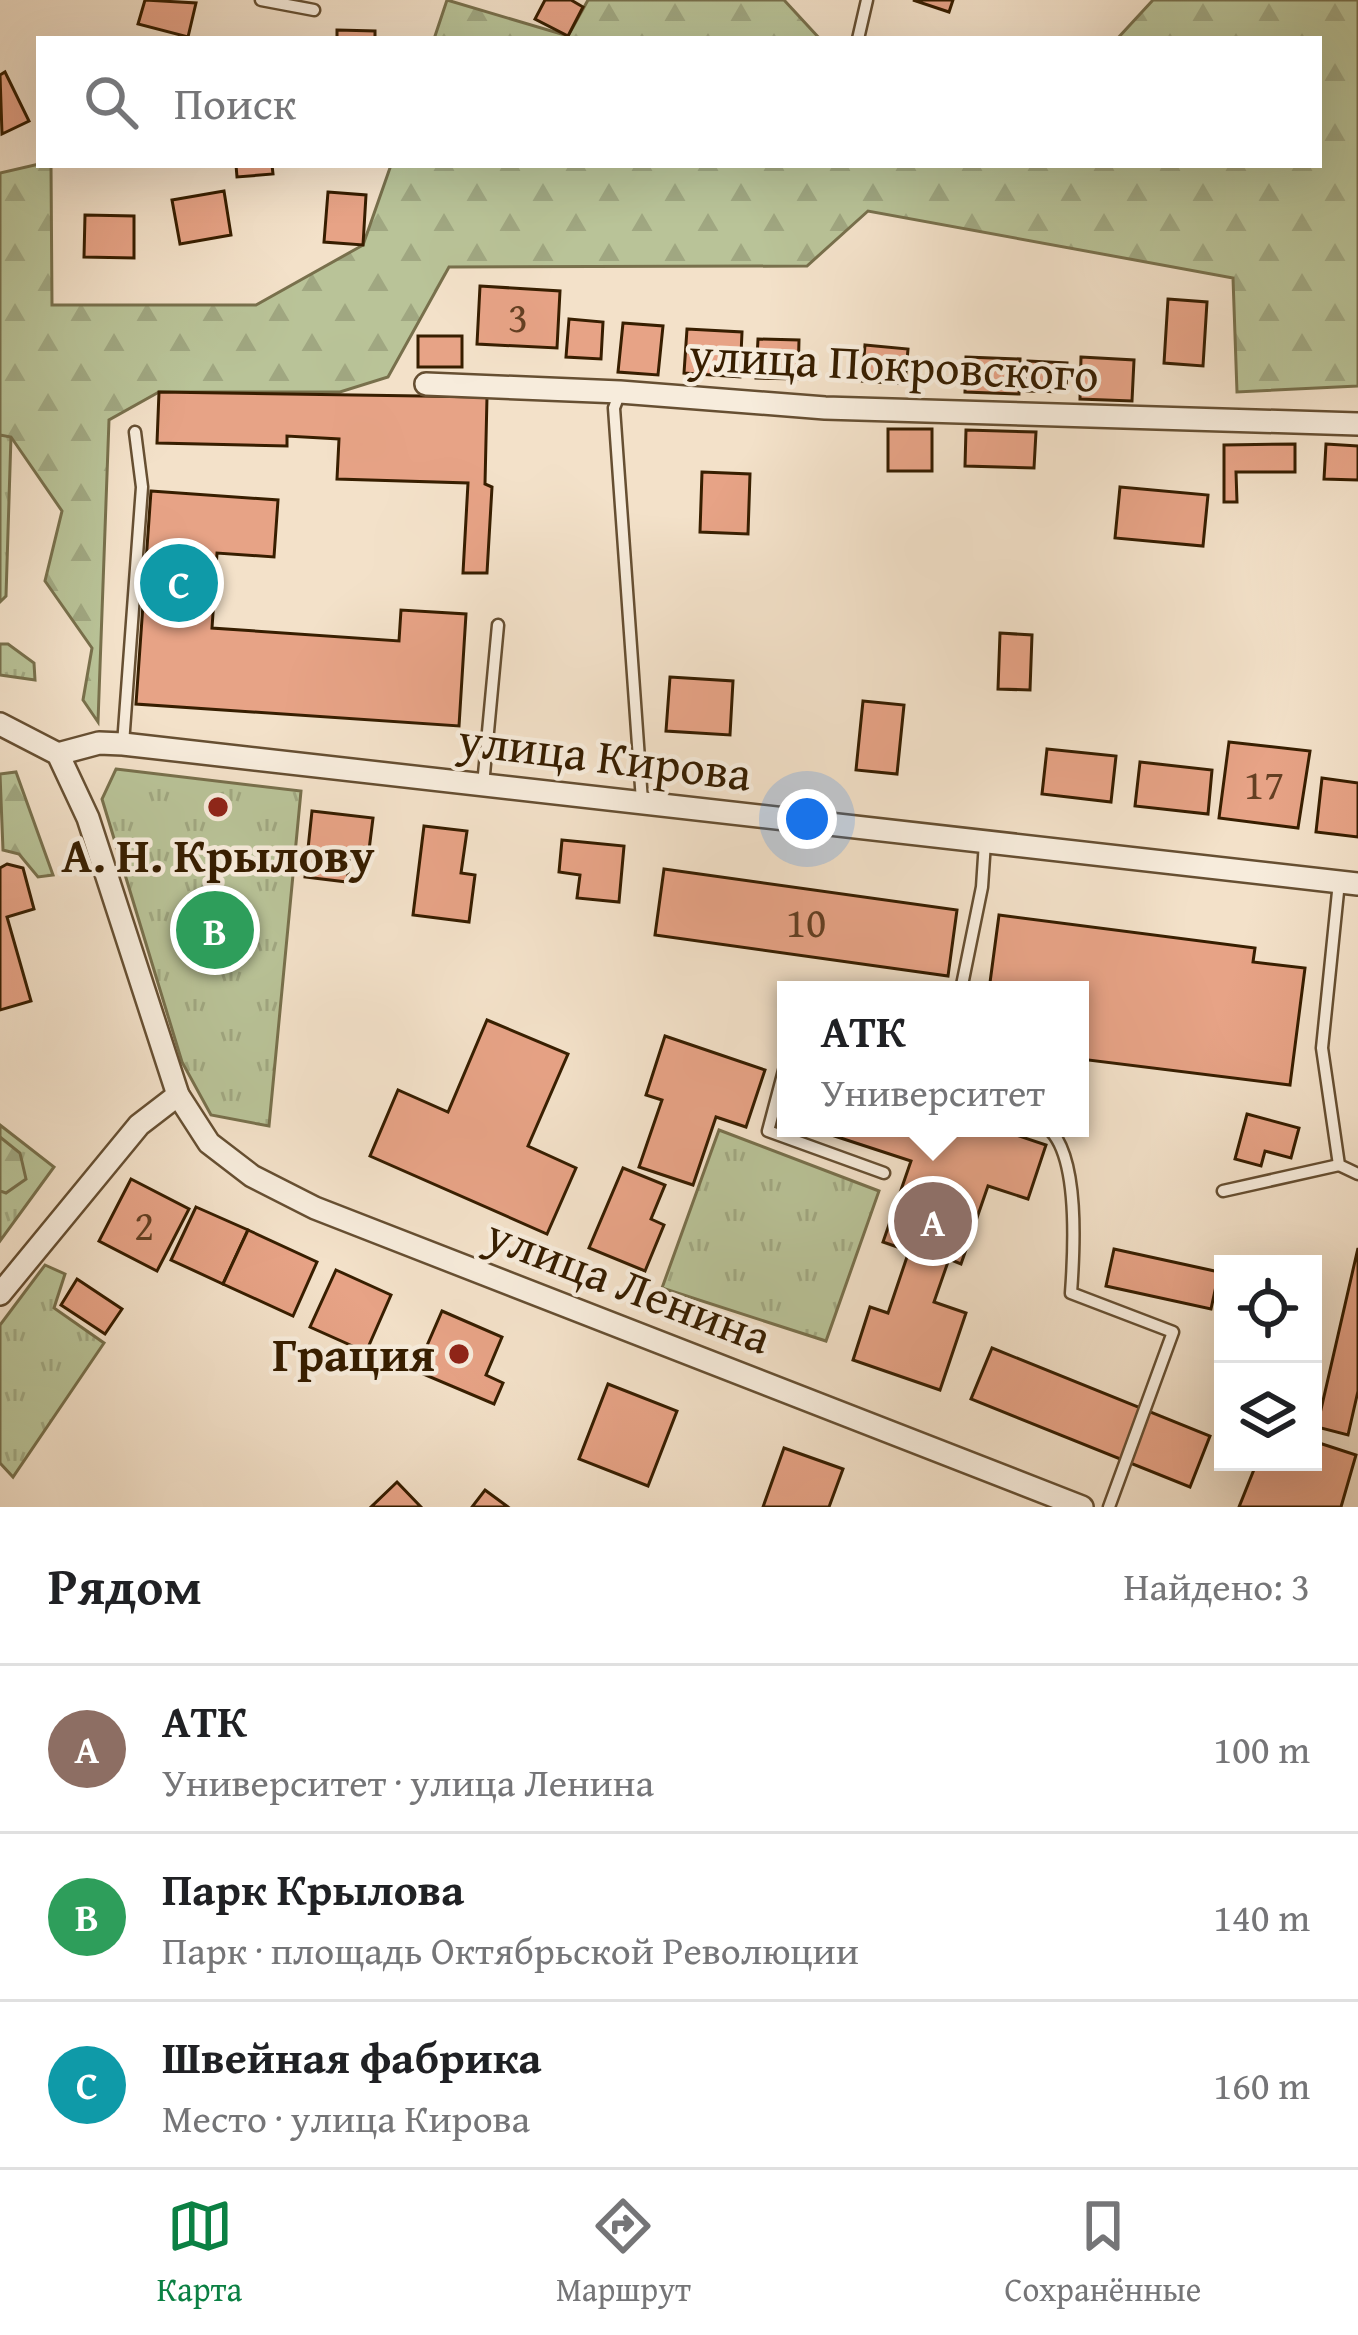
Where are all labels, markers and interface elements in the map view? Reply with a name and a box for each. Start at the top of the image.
search box [36,36,1322,168]
icon: search [78,69,144,135]
text: Поиск [174,70,296,135]
house number: 3 [508,286,528,347]
street label: улица Покровского [686,317,1101,410]
pin: C [140,538,218,628]
street label: улица Кирова [453,702,756,809]
house number: 17 [1244,753,1284,814]
your location [777,789,837,849]
marker: А. Н. Крылову [205,794,231,820]
place label: А. Н. Крылову [62,819,375,890]
pin: B [176,885,254,975]
house number: 10 [786,891,826,952]
popup [777,981,1089,1137]
text: АТК [821,998,906,1063]
text: Университет [821,1063,1045,1120]
pin: A [894,1176,972,1266]
house number: 2 [134,1194,154,1255]
street label: улица Ленина [475,1197,782,1372]
map controls [1214,1255,1322,1471]
button: locate [1214,1255,1322,1363]
place label: Грация [272,1318,435,1389]
marker: Грация [446,1341,472,1367]
button: layers [1214,1363,1322,1471]
text: Рядом [48,1548,202,1623]
text: Найдено: 3 [1123,1557,1310,1614]
text: АТК [162,1688,247,1753]
text: A [75,1720,99,1777]
text: 100 m [1213,1720,1310,1777]
text: Университет · улица Ленина [162,1753,654,1810]
text: Парк Крылова [162,1856,464,1921]
text: B [75,1888,99,1945]
text: 140 m [1213,1888,1310,1945]
text: Парк · площадь Октябрьской Революции [162,1921,859,1978]
text: Швейная фабрика [162,2024,542,2089]
text: C [76,2056,98,2113]
text: 160 m [1213,2056,1310,2113]
text: Место · улица Кирова [162,2089,530,2146]
tab: Карта [157,2193,242,2313]
tab: Маршрут [556,2193,691,2313]
tab: Сохранённые [1005,2193,1201,2313]

